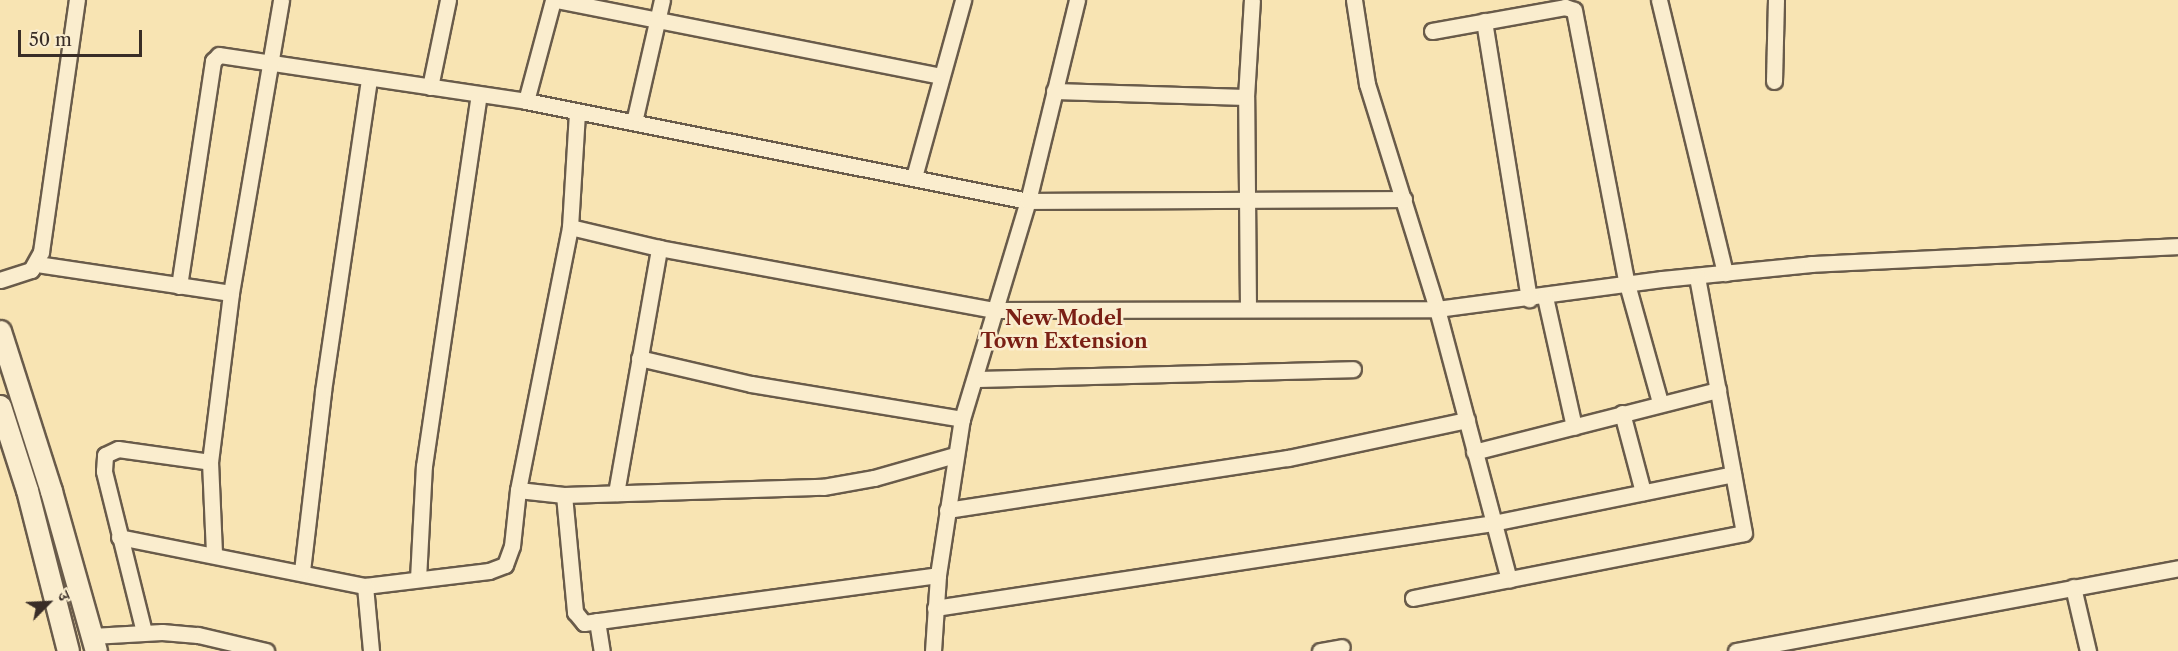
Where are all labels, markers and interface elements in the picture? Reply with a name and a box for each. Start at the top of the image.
scale bar [21,18,146,56]
text: 50 m [29,29,72,51]
district label: New Model Town Extension [980,307,1148,354]
north arrow [18,573,78,633]
text: उ [54,588,75,603]

